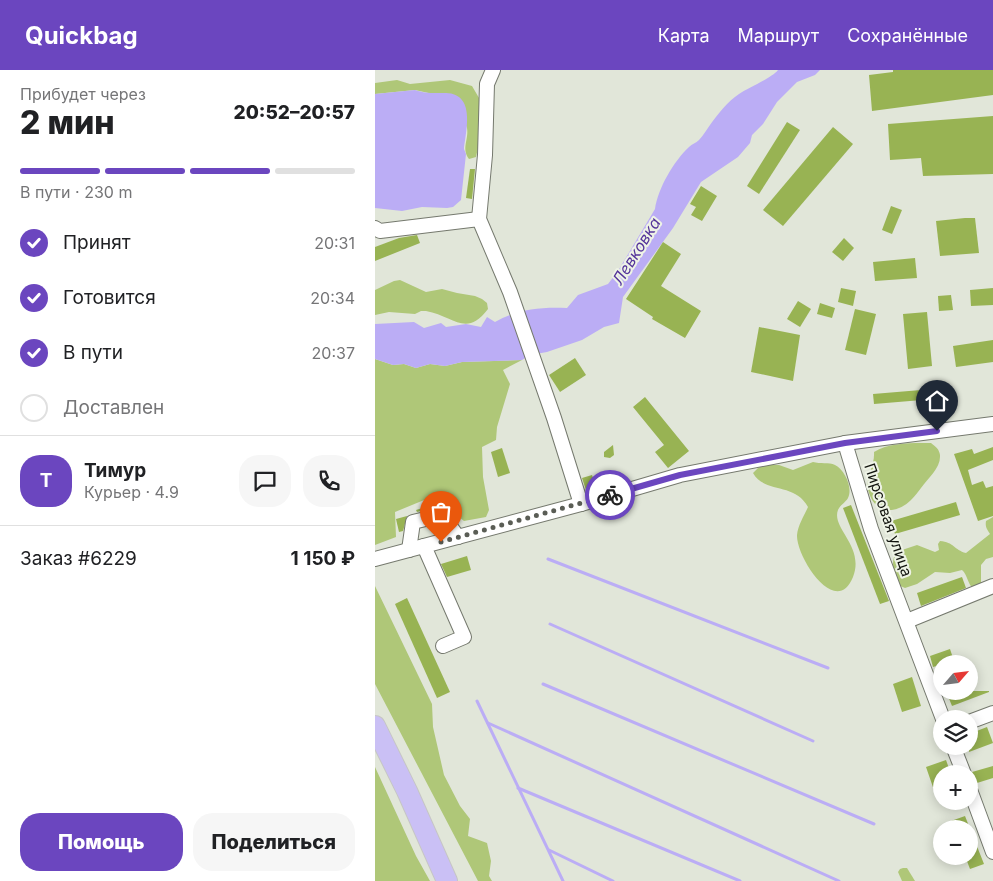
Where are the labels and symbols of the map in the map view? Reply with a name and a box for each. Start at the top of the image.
water label: Левковка [607,213,665,288]
pin [916,380,958,431]
street label: Пирсовая улица [860,461,917,579]
courier [585,470,635,520]
pin [420,491,462,542]
north arrow [933,655,977,700]

